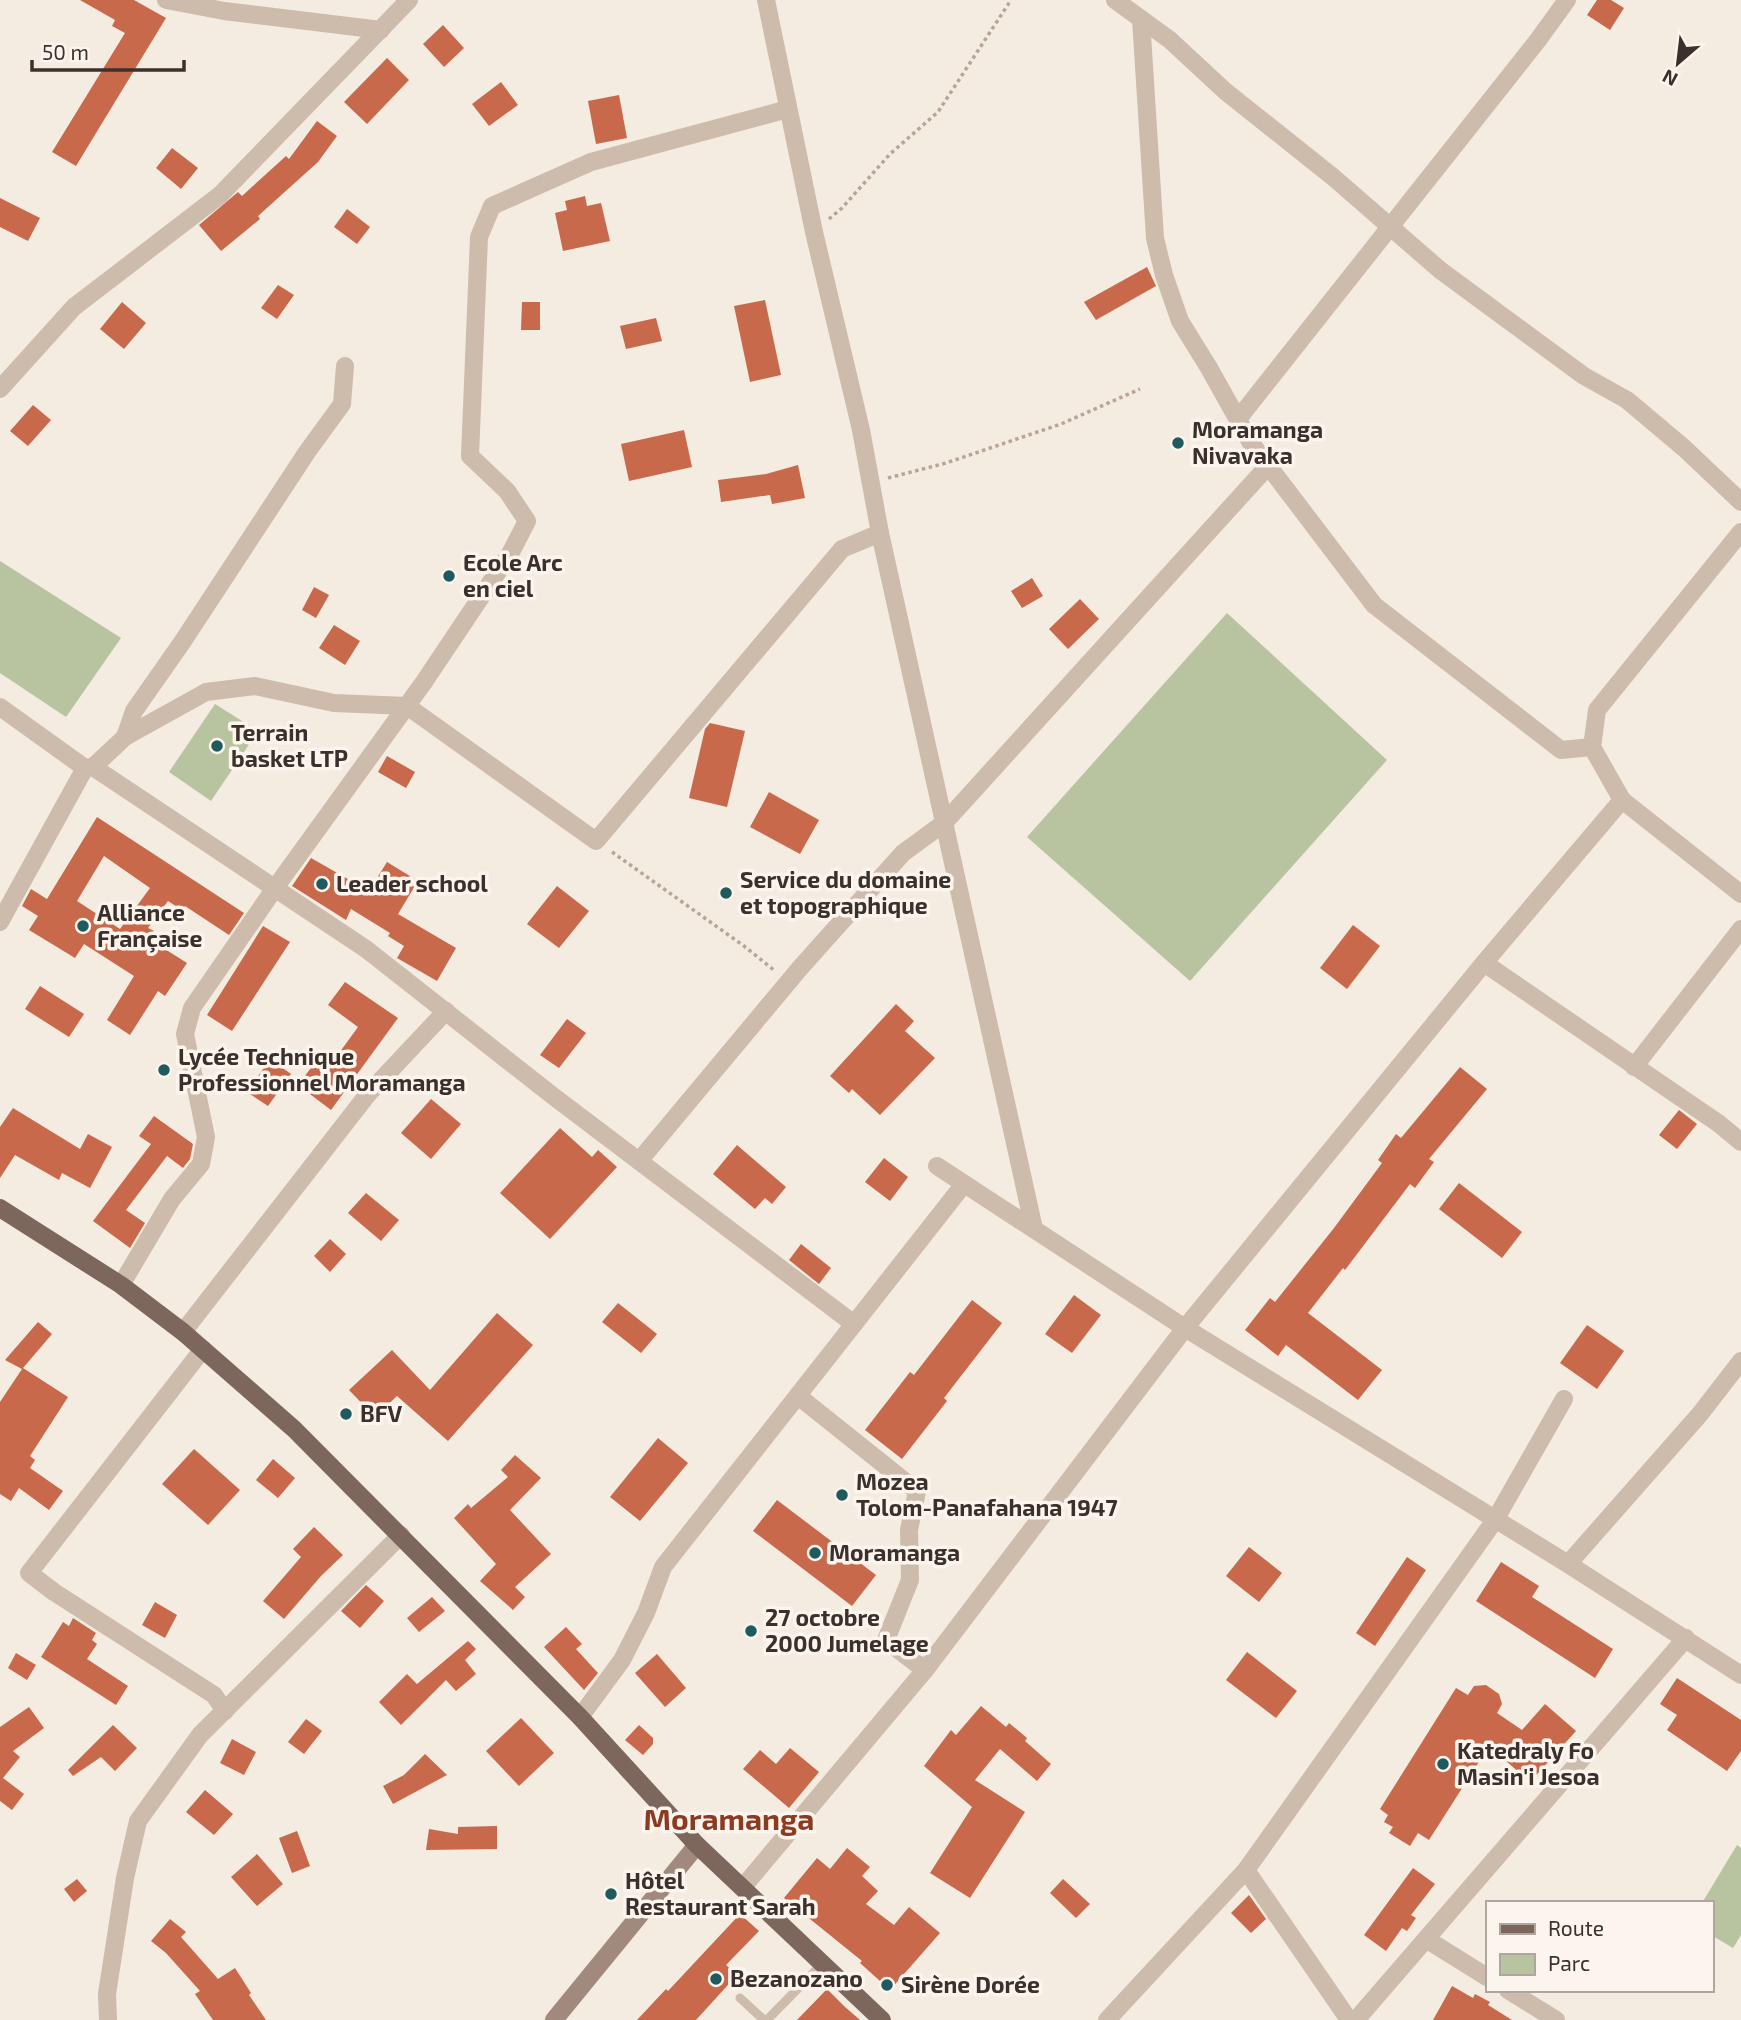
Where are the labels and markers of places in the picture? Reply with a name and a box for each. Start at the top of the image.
place label: Moramanga Nivavaka [1192,415,1323,469]
marker: Moramanga Nivavaka [1170,435,1186,451]
place label: Ecole Arc en ciel [463,548,563,602]
marker: Ecole Arc en ciel [441,568,457,584]
place label: Terrain basket LTP [231,718,348,772]
marker: Terrain basket LTP [209,738,225,754]
place label: Service du domaine et topographique [740,865,951,919]
place label: Leader school [336,869,488,897]
marker: Leader school [314,876,330,892]
marker: Service du domaine et topographique [718,885,734,901]
place label: Alliance Française [97,898,203,953]
marker: Alliance Française [75,918,91,934]
place label: Lycée Technique Professionnel Moramanga [178,1042,466,1096]
marker: Lycée Technique Professionnel Moramanga [156,1062,172,1078]
place label: BFV [360,1399,403,1427]
marker: BFV [338,1406,354,1422]
place label: Mozea Tolom-Panafahana 1947 [856,1467,1118,1521]
marker: Mozea Tolom-Panafahana 1947 [834,1487,850,1503]
place label: Moramanga [829,1538,960,1566]
marker: Moramanga [807,1545,823,1561]
place label: 27 octobre 2000 Jumelage [765,1603,929,1657]
marker: 27 octobre 2000 Jumelage [743,1623,759,1639]
place label: Katedraly Fo Masin'i Jesoa [1457,1736,1600,1790]
marker: Katedraly Fo Masin'i Jesoa [1435,1756,1451,1772]
place label: Hôtel Restaurant Sarah [625,1866,815,1920]
marker: Hôtel Restaurant Sarah [603,1886,619,1902]
place label: Bezanozano [730,1964,863,1992]
place label: Sirène Dorée [901,1970,1040,1998]
marker: Bezanozano [708,1971,724,1987]
marker: Sirène Dorée [879,1977,895,1993]

